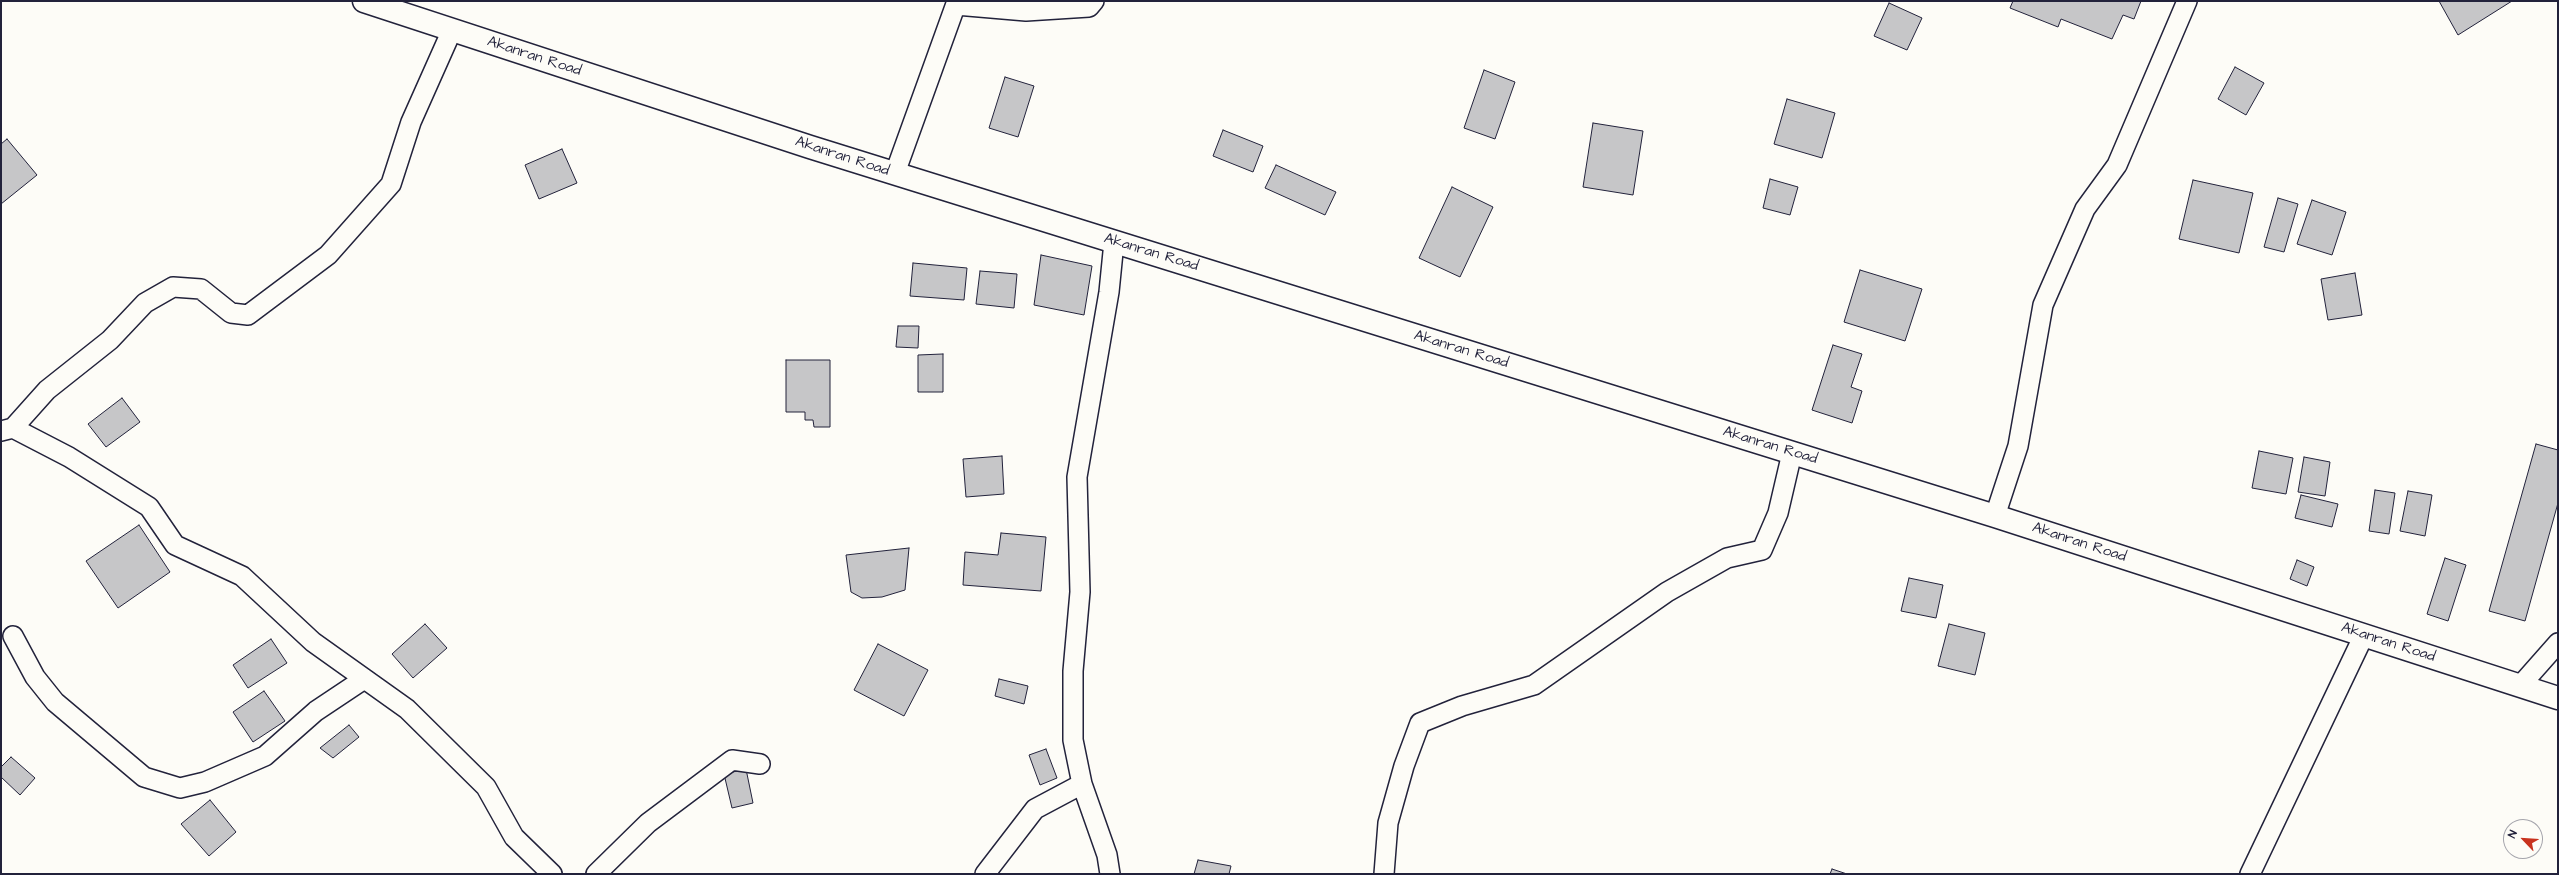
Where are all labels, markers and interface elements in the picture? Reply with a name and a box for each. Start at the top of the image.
street label: Akanran Road [485,33,583,81]
street label: Akanran Road [793,133,891,181]
street label: Akanran Road [1102,230,1200,276]
street label: Akanran Road [1412,327,1510,373]
street label: Akanran Road [1721,423,1819,469]
street label: Akanran Road [2030,519,2128,567]
street label: Akanran Road [2339,619,2437,667]
north arrow [2503,819,2543,859]
text: N [2504,828,2521,840]

